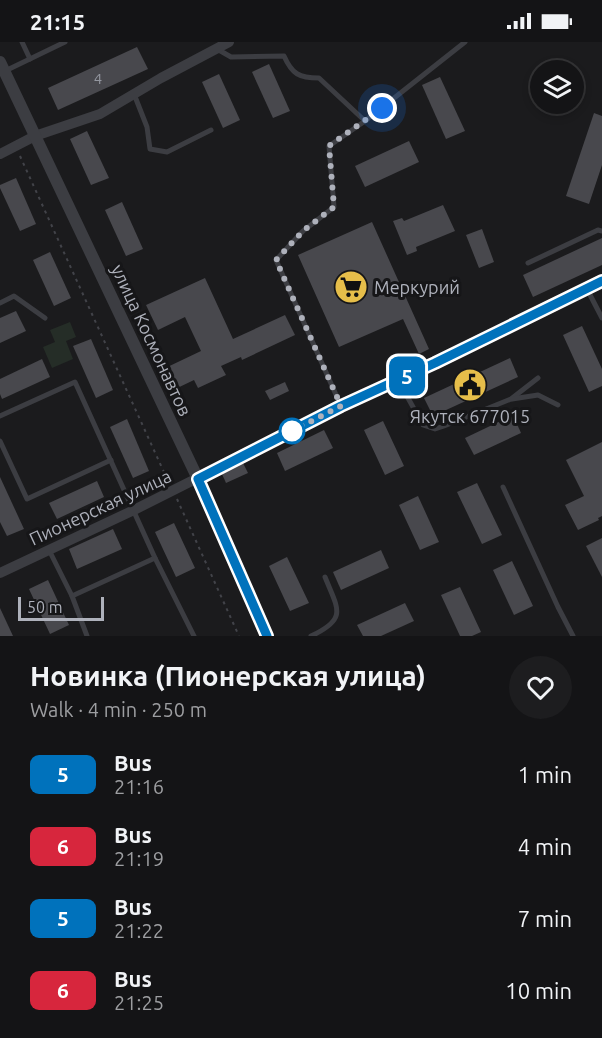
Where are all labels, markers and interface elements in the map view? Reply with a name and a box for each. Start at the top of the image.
text: 21:15 [30,9,85,34]
map controls [530,60,584,114]
button: layers [530,60,584,114]
house number: 4 [94,70,102,87]
your location [367,93,397,123]
street label: улица Космонавтов [108,261,196,419]
supermarket icon: Меркурий [333,269,369,305]
place label: Меркурий [374,277,460,297]
line badge: 5 [388,356,426,396]
text: 5 [401,364,413,388]
public building icon: Якутск 677015 [452,367,488,403]
place label: Якутск 677015 [410,406,530,426]
unlabelled marker [279,418,305,444]
street label: Пионерская улица [26,465,174,549]
scale bar [18,594,104,622]
text: 50 m [27,598,63,616]
button: heart [509,656,572,719]
text: Новинка (Пионерская улица) [30,660,426,691]
text: Walk · 4 min · 250 m [30,698,207,721]
text: Bus [114,750,152,775]
text: 5 [57,762,69,786]
text: 1 min [518,762,572,787]
text: 21:16 [114,775,164,798]
text: Bus [114,822,152,847]
text: 6 [57,834,69,858]
text: 4 min [518,834,572,859]
text: 21:19 [114,847,164,870]
text: Bus [114,894,152,919]
text: 5 [57,906,69,930]
text: 7 min [518,906,572,931]
text: 21:22 [114,919,164,942]
text: Bus [114,966,152,991]
text: 6 [57,978,69,1002]
text: 10 min [505,978,572,1003]
text: 21:25 [114,991,164,1014]

